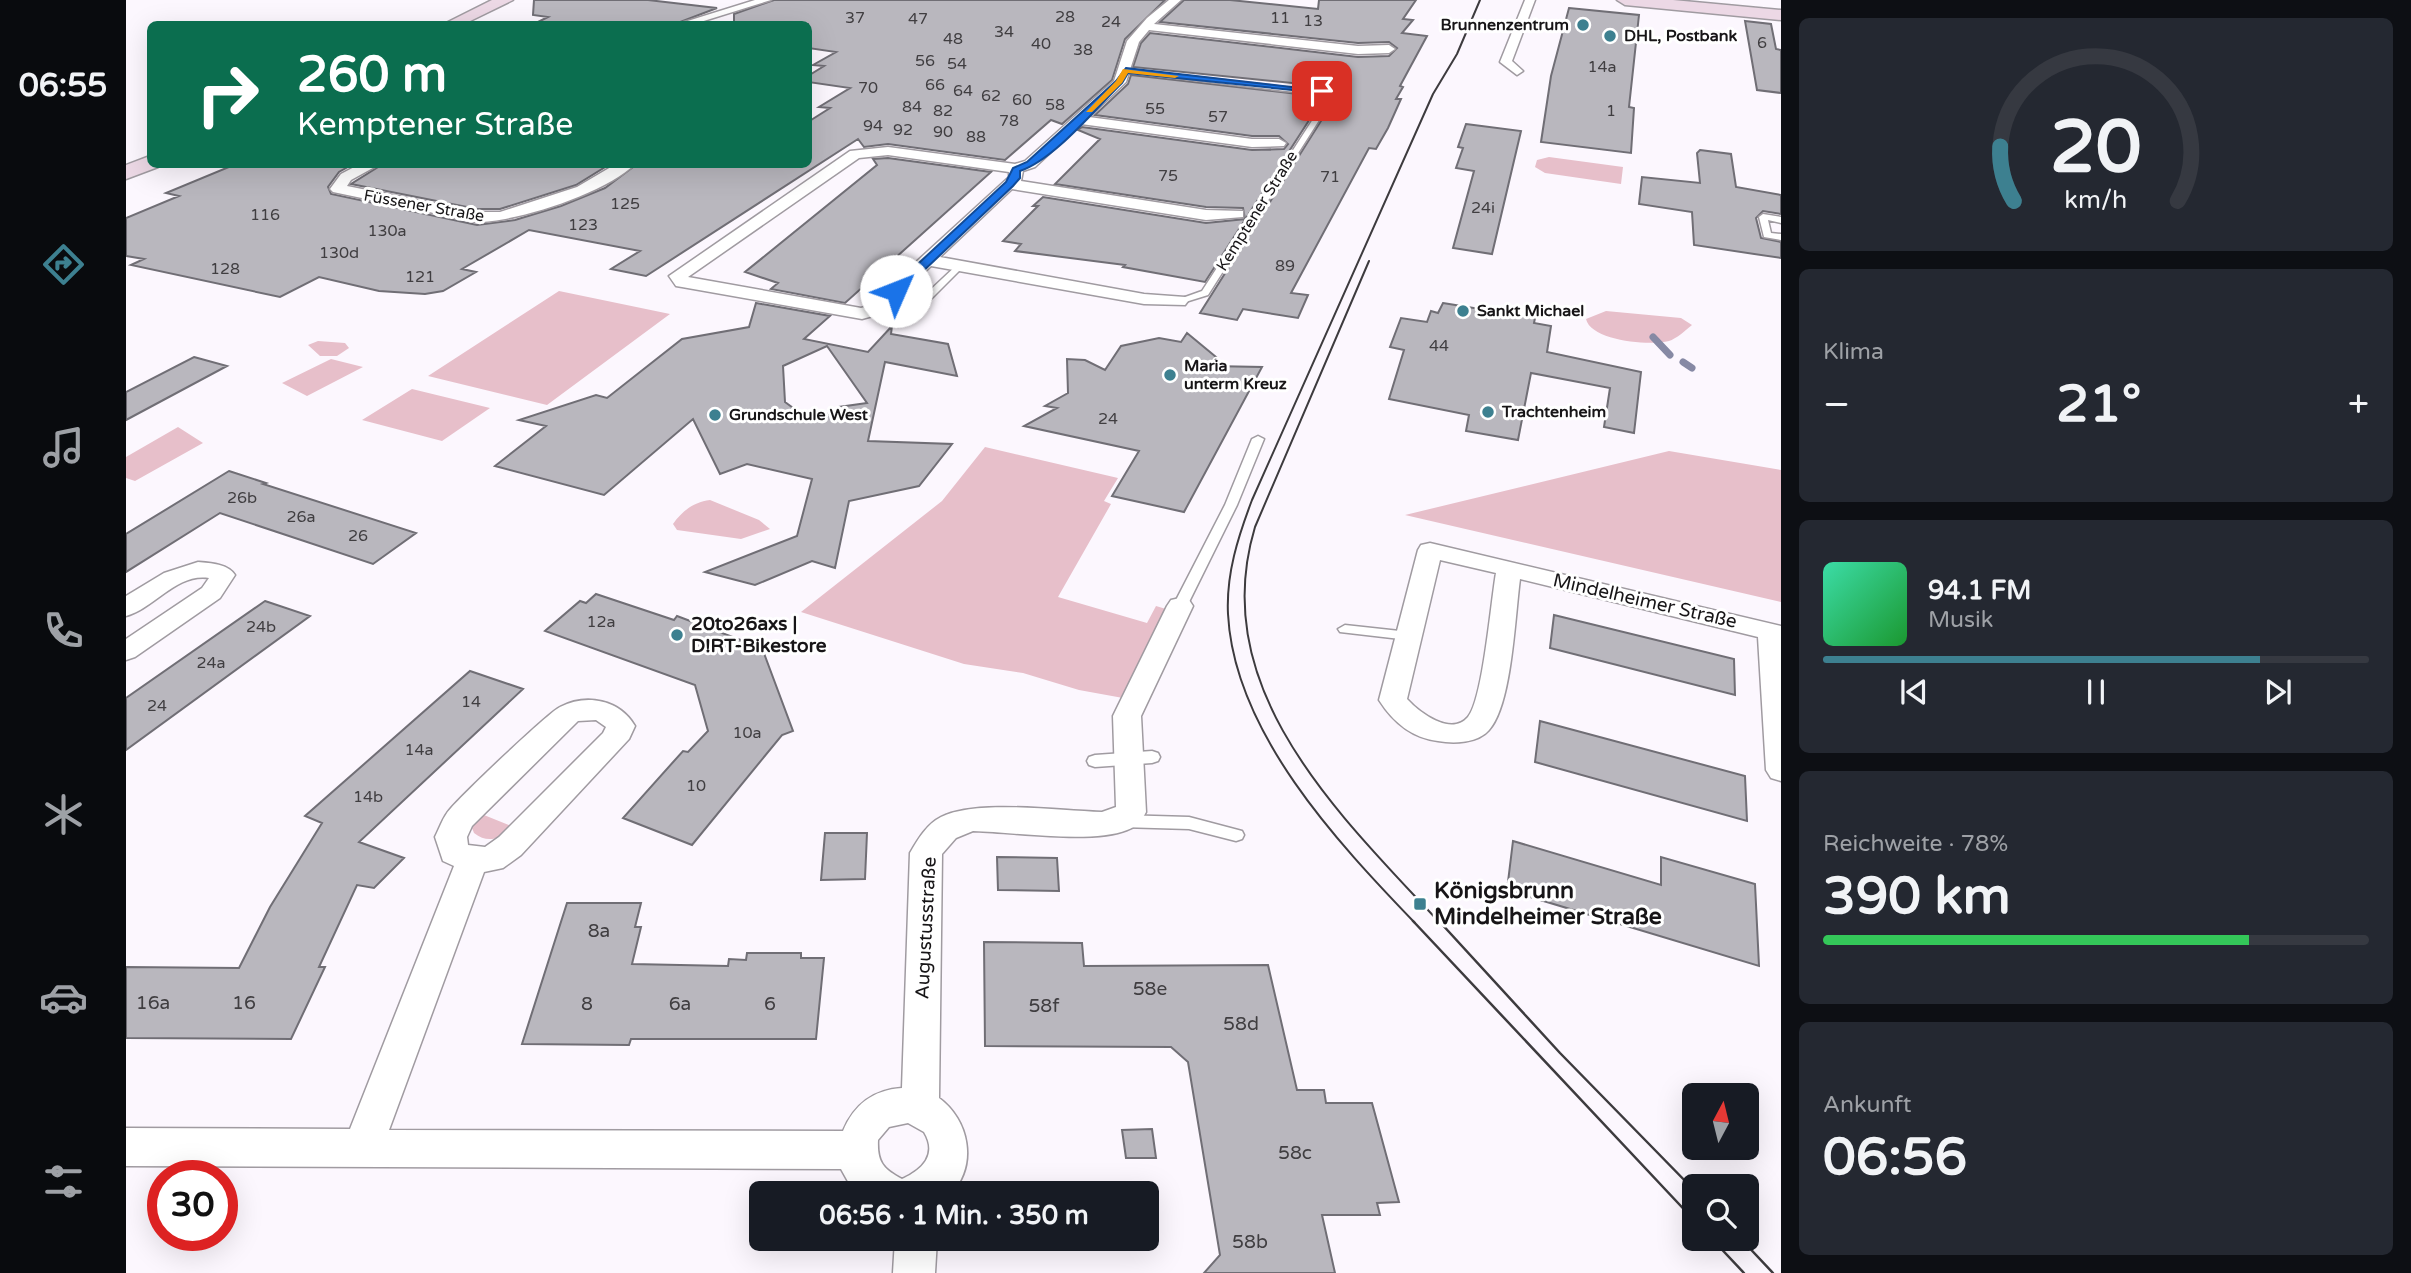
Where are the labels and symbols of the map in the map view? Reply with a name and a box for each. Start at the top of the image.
house number: 28 [1055,7,1075,27]
house number: 37 [845,8,865,28]
house number: 11 [1270,8,1290,28]
house number: 47 [908,9,928,29]
house number: 13 [1303,11,1323,31]
house number: 24 [1101,12,1121,32]
place label: Brunnenzentrum [1441,15,1569,35]
marker: Brunnenzentrum [1575,17,1591,33]
house number: 34 [994,22,1014,42]
place label: DHL, Postbank [1624,26,1737,46]
marker: DHL, Postbank [1602,28,1618,44]
house number: 48 [943,29,963,49]
house number: 6 [1757,33,1767,53]
house number: 40 [1031,34,1051,54]
house number: 38 [1073,40,1093,60]
house number: 56 [915,51,935,71]
house number: 54 [947,54,967,74]
house number: 14a [1587,57,1617,77]
pin [1292,61,1352,121]
house number: 66 [925,75,945,95]
house number: 70 [858,78,878,98]
house number: 64 [953,81,973,101]
house number: 62 [981,86,1001,106]
house number: 60 [1012,90,1032,110]
house number: 58 [1045,95,1065,115]
house number: 84 [902,97,922,117]
house number: 55 [1145,99,1165,119]
house number: 82 [933,101,953,121]
house number: 1 [1606,101,1616,121]
house number: 57 [1208,107,1228,127]
house number: 78 [999,111,1019,131]
house number: 94 [863,116,883,136]
house number: 92 [893,120,913,140]
house number: 90 [933,122,953,142]
house number: 88 [966,127,986,147]
street label: Kemptener Straße [1212,147,1302,275]
house number: 75 [1158,166,1178,186]
house number: 71 [1320,167,1340,187]
street label: Füssener Straße [362,186,486,226]
house number: 125 [610,194,640,214]
house number: 24i [1471,198,1495,218]
house number: 116 [250,205,280,225]
house number: 123 [568,215,598,235]
house number: 130a [367,221,407,241]
house number: 130d [319,243,359,263]
position arrow [859,254,933,328]
house number: 89 [1275,256,1295,276]
house number: 128 [210,259,240,279]
house number: 121 [405,267,435,287]
place label: Sankt Michael [1477,301,1584,321]
marker: Sankt Michael [1455,303,1471,319]
house number: 44 [1429,336,1449,356]
place label: Maria unterm Kreuz [1184,356,1287,394]
marker: Maria unterm Kreuz [1162,367,1178,383]
place label: Trachtenheim [1501,402,1606,422]
marker: Trachtenheim [1480,404,1496,420]
place label: Grundschule West [729,405,869,425]
marker: Grundschule West [707,407,723,423]
house number: 24 [1098,409,1118,429]
house number: 26b [227,488,257,508]
house number: 26a [286,507,316,527]
house number: 26 [348,526,368,546]
street label: Mindelheimer Straße [1551,569,1739,633]
house number: 12a [586,612,616,632]
place label: 20to26axs | D!RT-Bikestore [691,613,827,657]
house number: 24b [246,617,276,637]
marker: 20to26axs | D!RT-Bikestore [669,627,685,643]
house number: 24a [196,653,226,673]
house number: 14 [461,692,481,712]
house number: 24 [147,696,167,716]
house number: 10a [732,723,762,743]
house number: 14a [404,740,434,760]
house number: 10 [686,776,706,796]
house number: 14b [353,787,383,807]
street label: Augustusstraße [911,856,941,1000]
place label: Königsbrunn Mindelheimer Straße [1434,877,1662,931]
marker: Königsbrunn Mindelheimer Straße [1412,896,1428,912]
house number: 8a [588,920,610,942]
house number: 58e [1133,978,1167,1000]
house number: 16a [136,992,170,1014]
house number: 16 [232,992,256,1014]
house number: 8 [581,993,593,1015]
house number: 6a [669,993,691,1015]
house number: 6 [764,993,776,1015]
house number: 58f [1028,995,1060,1017]
house number: 58d [1223,1013,1259,1035]
north arrow [1682,1083,1759,1160]
house number: 58c [1278,1142,1312,1164]
speed limit sign: 30 [147,1160,238,1251]
house number: 58b [1232,1231,1268,1253]

